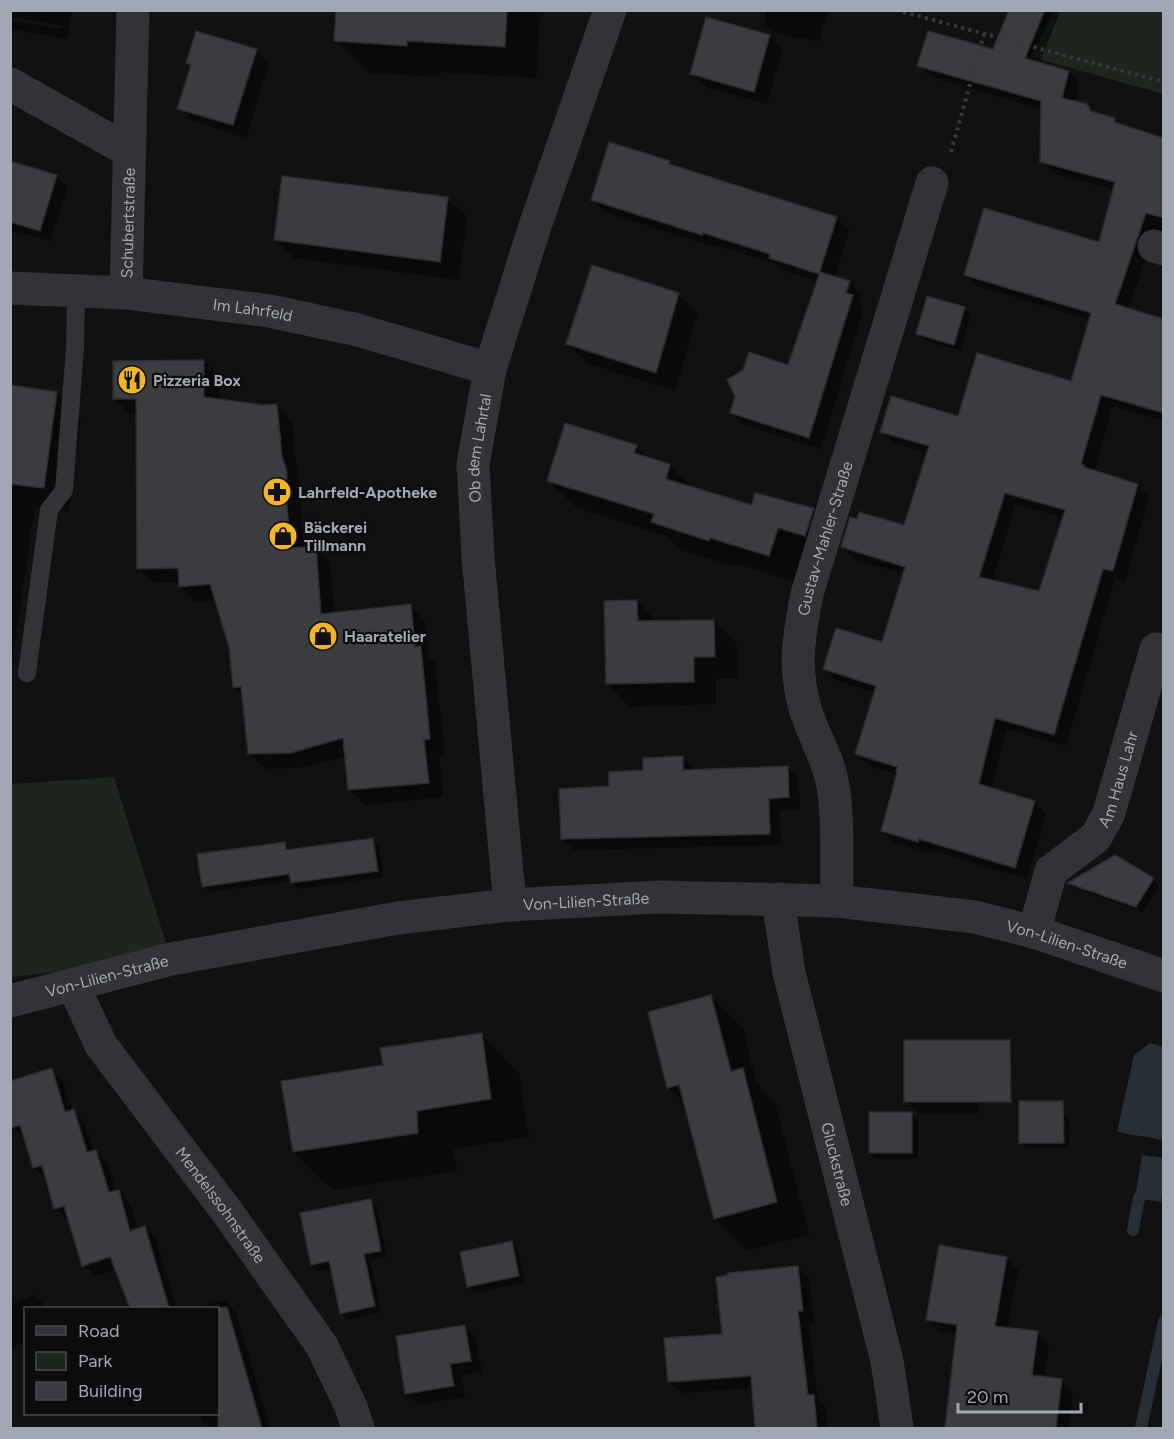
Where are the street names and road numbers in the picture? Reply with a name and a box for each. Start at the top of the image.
street label: Schubertstraße [117,167,139,279]
street label: Im Lahrfeld [212,295,294,326]
street label: Ob dem Lahrtal [464,392,495,503]
street label: Gustav-Mahler-Straße [794,459,857,617]
street label: Am Haus Lahr [1094,728,1142,831]
street label: Von-Lilien-Straße [523,888,650,914]
street label: Von-Lilien-Straße [1004,916,1130,973]
street label: Von-Lilien-Straße [43,951,171,1001]
street label: Gluckstraße [817,1120,857,1209]
street label: Mendelssohnstraße [171,1143,270,1267]

